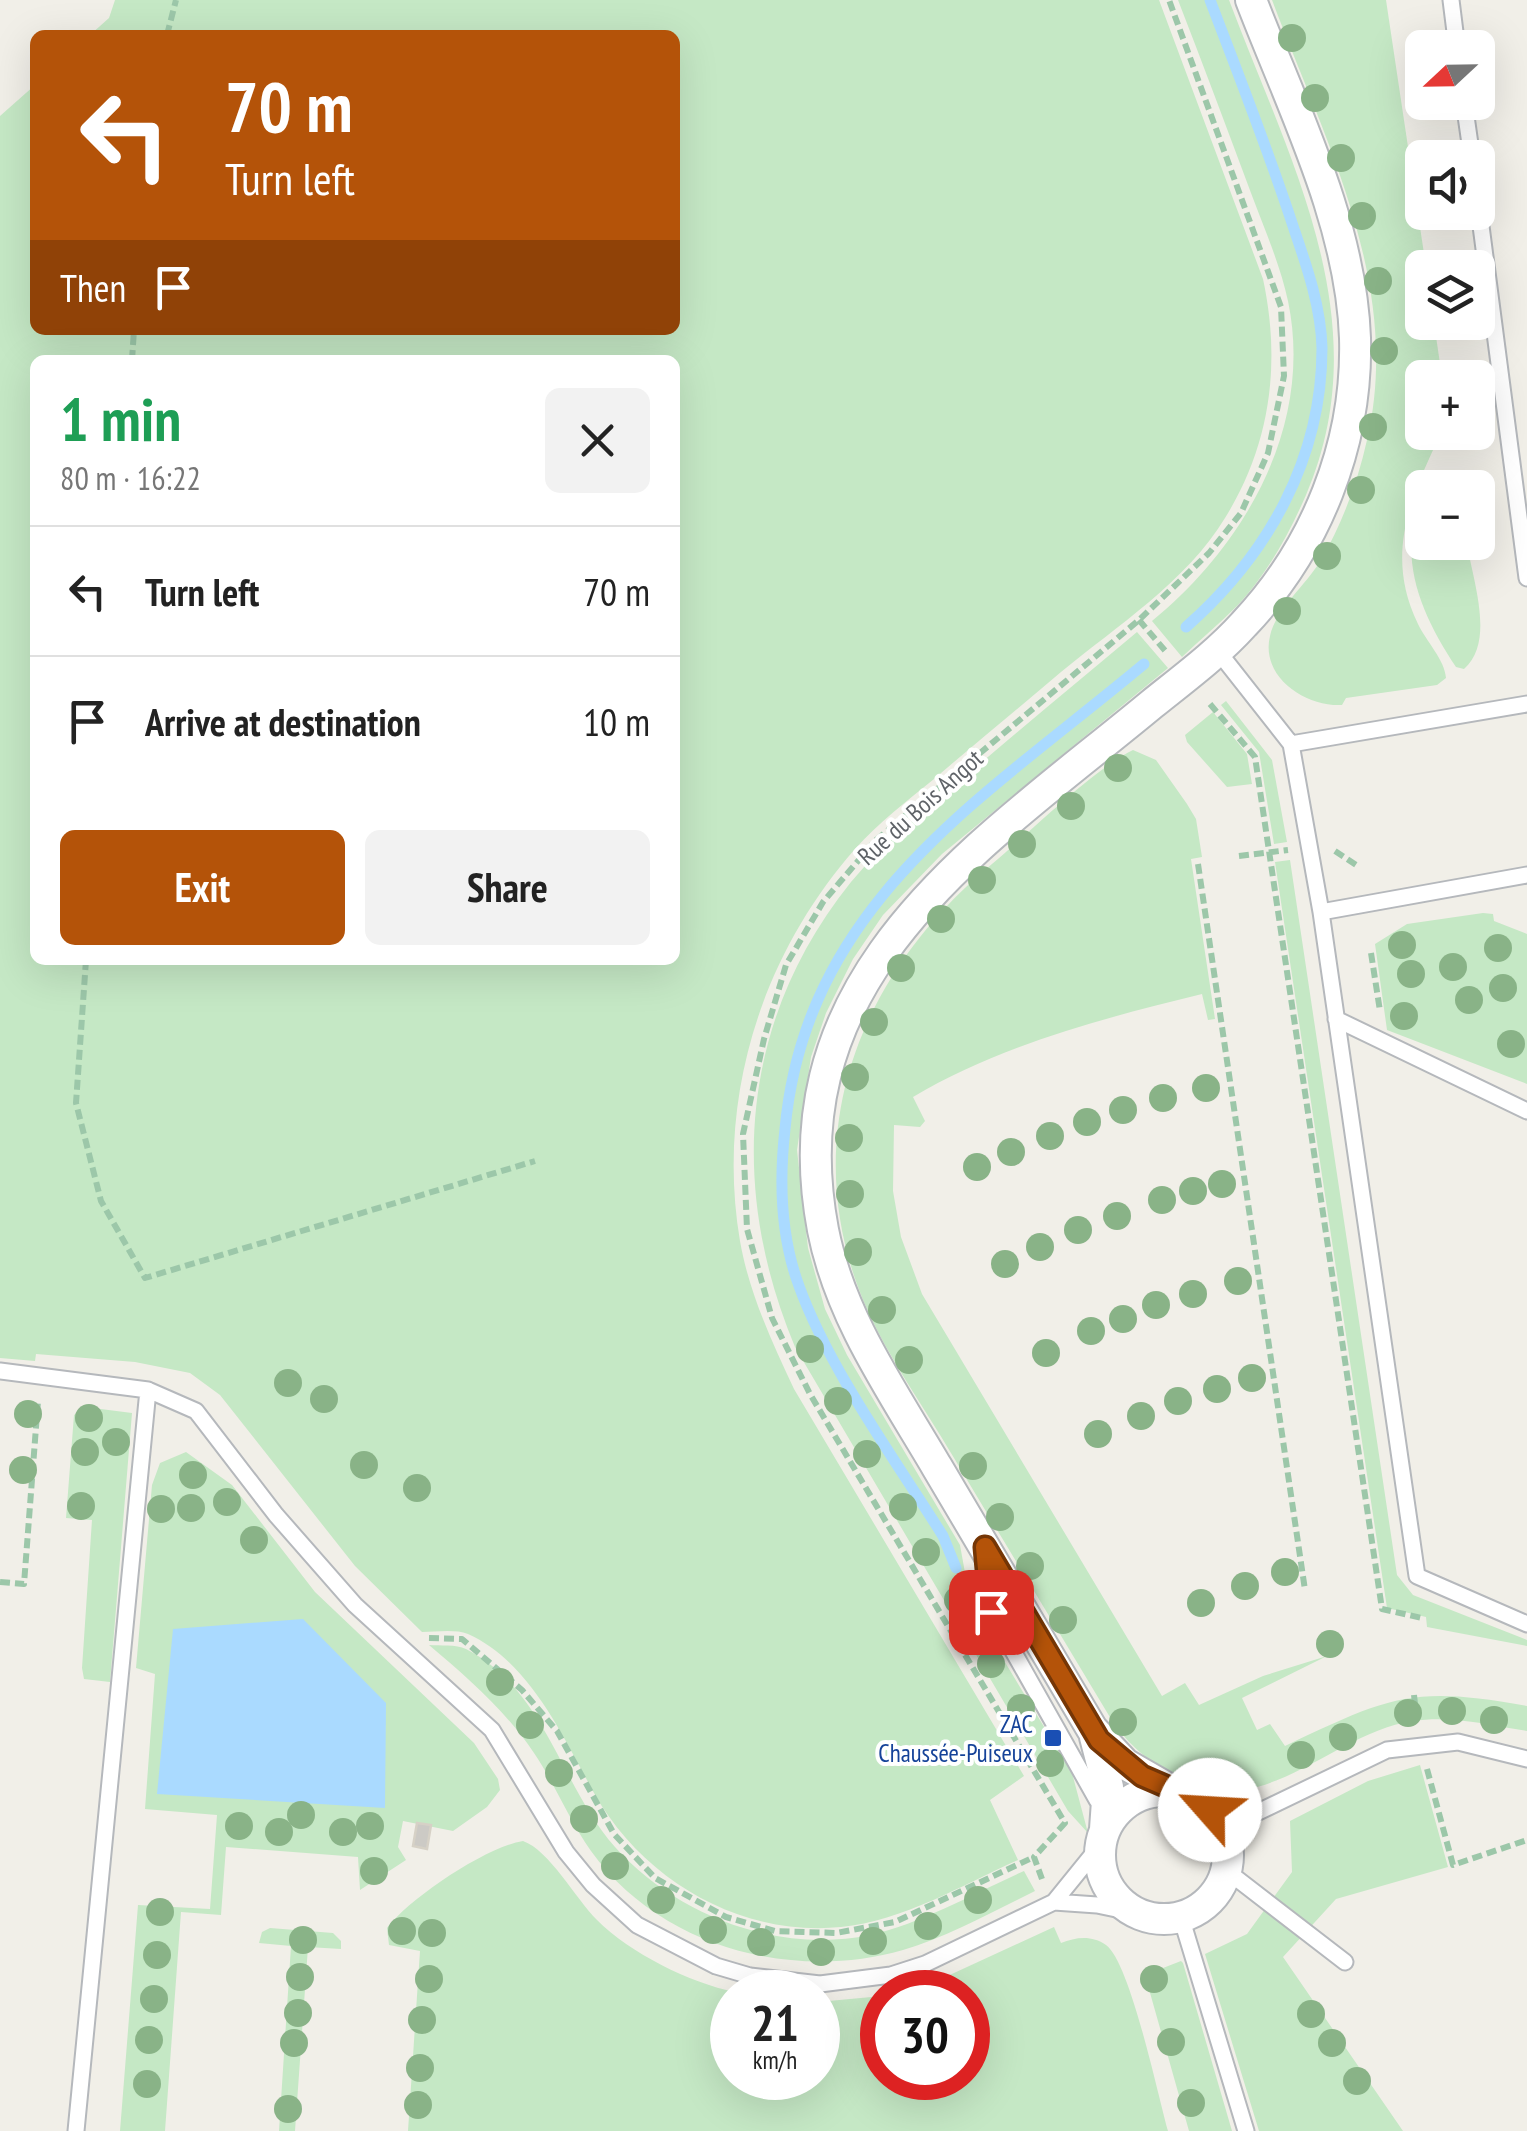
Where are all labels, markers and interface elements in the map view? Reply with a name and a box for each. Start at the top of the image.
north arrow [1405,30,1495,120]
map controls [1405,30,1495,560]
text: 70 m [225,61,353,151]
icon: left [60,70,190,200]
button: sound [1405,140,1495,230]
text: Turn left [225,149,355,207]
button: layers [1405,250,1495,340]
icon: arrive [146,260,201,315]
text: Then [60,263,126,312]
button: + [1405,360,1495,450]
text: 1 min [60,380,181,458]
button: close [545,388,650,493]
text: 80 m · 16:22 [60,457,201,499]
button: − [1405,470,1495,560]
icon: left [60,564,115,619]
text: Turn left [145,567,259,616]
text: 70 m [583,567,650,616]
icon: arrive [60,694,115,749]
text: Arrive at destination [145,697,421,746]
text: 10 m [583,697,650,746]
street label: Rue du Bois Angot [851,742,989,872]
button: Exit [60,830,345,945]
button: Share [365,830,650,945]
pin [949,1570,1034,1655]
icon: arrive [964,1585,1019,1640]
place label: ZAC Chaussée-Puiseux [878,1708,1033,1769]
marker: ZAC Chaussée-Puiseux [1042,1727,1064,1749]
position arrow [1158,1758,1262,1862]
speed limit sign: 30 [860,1970,990,2100]
text: 21 [751,1990,799,2055]
text: km/h [753,2044,797,2076]

